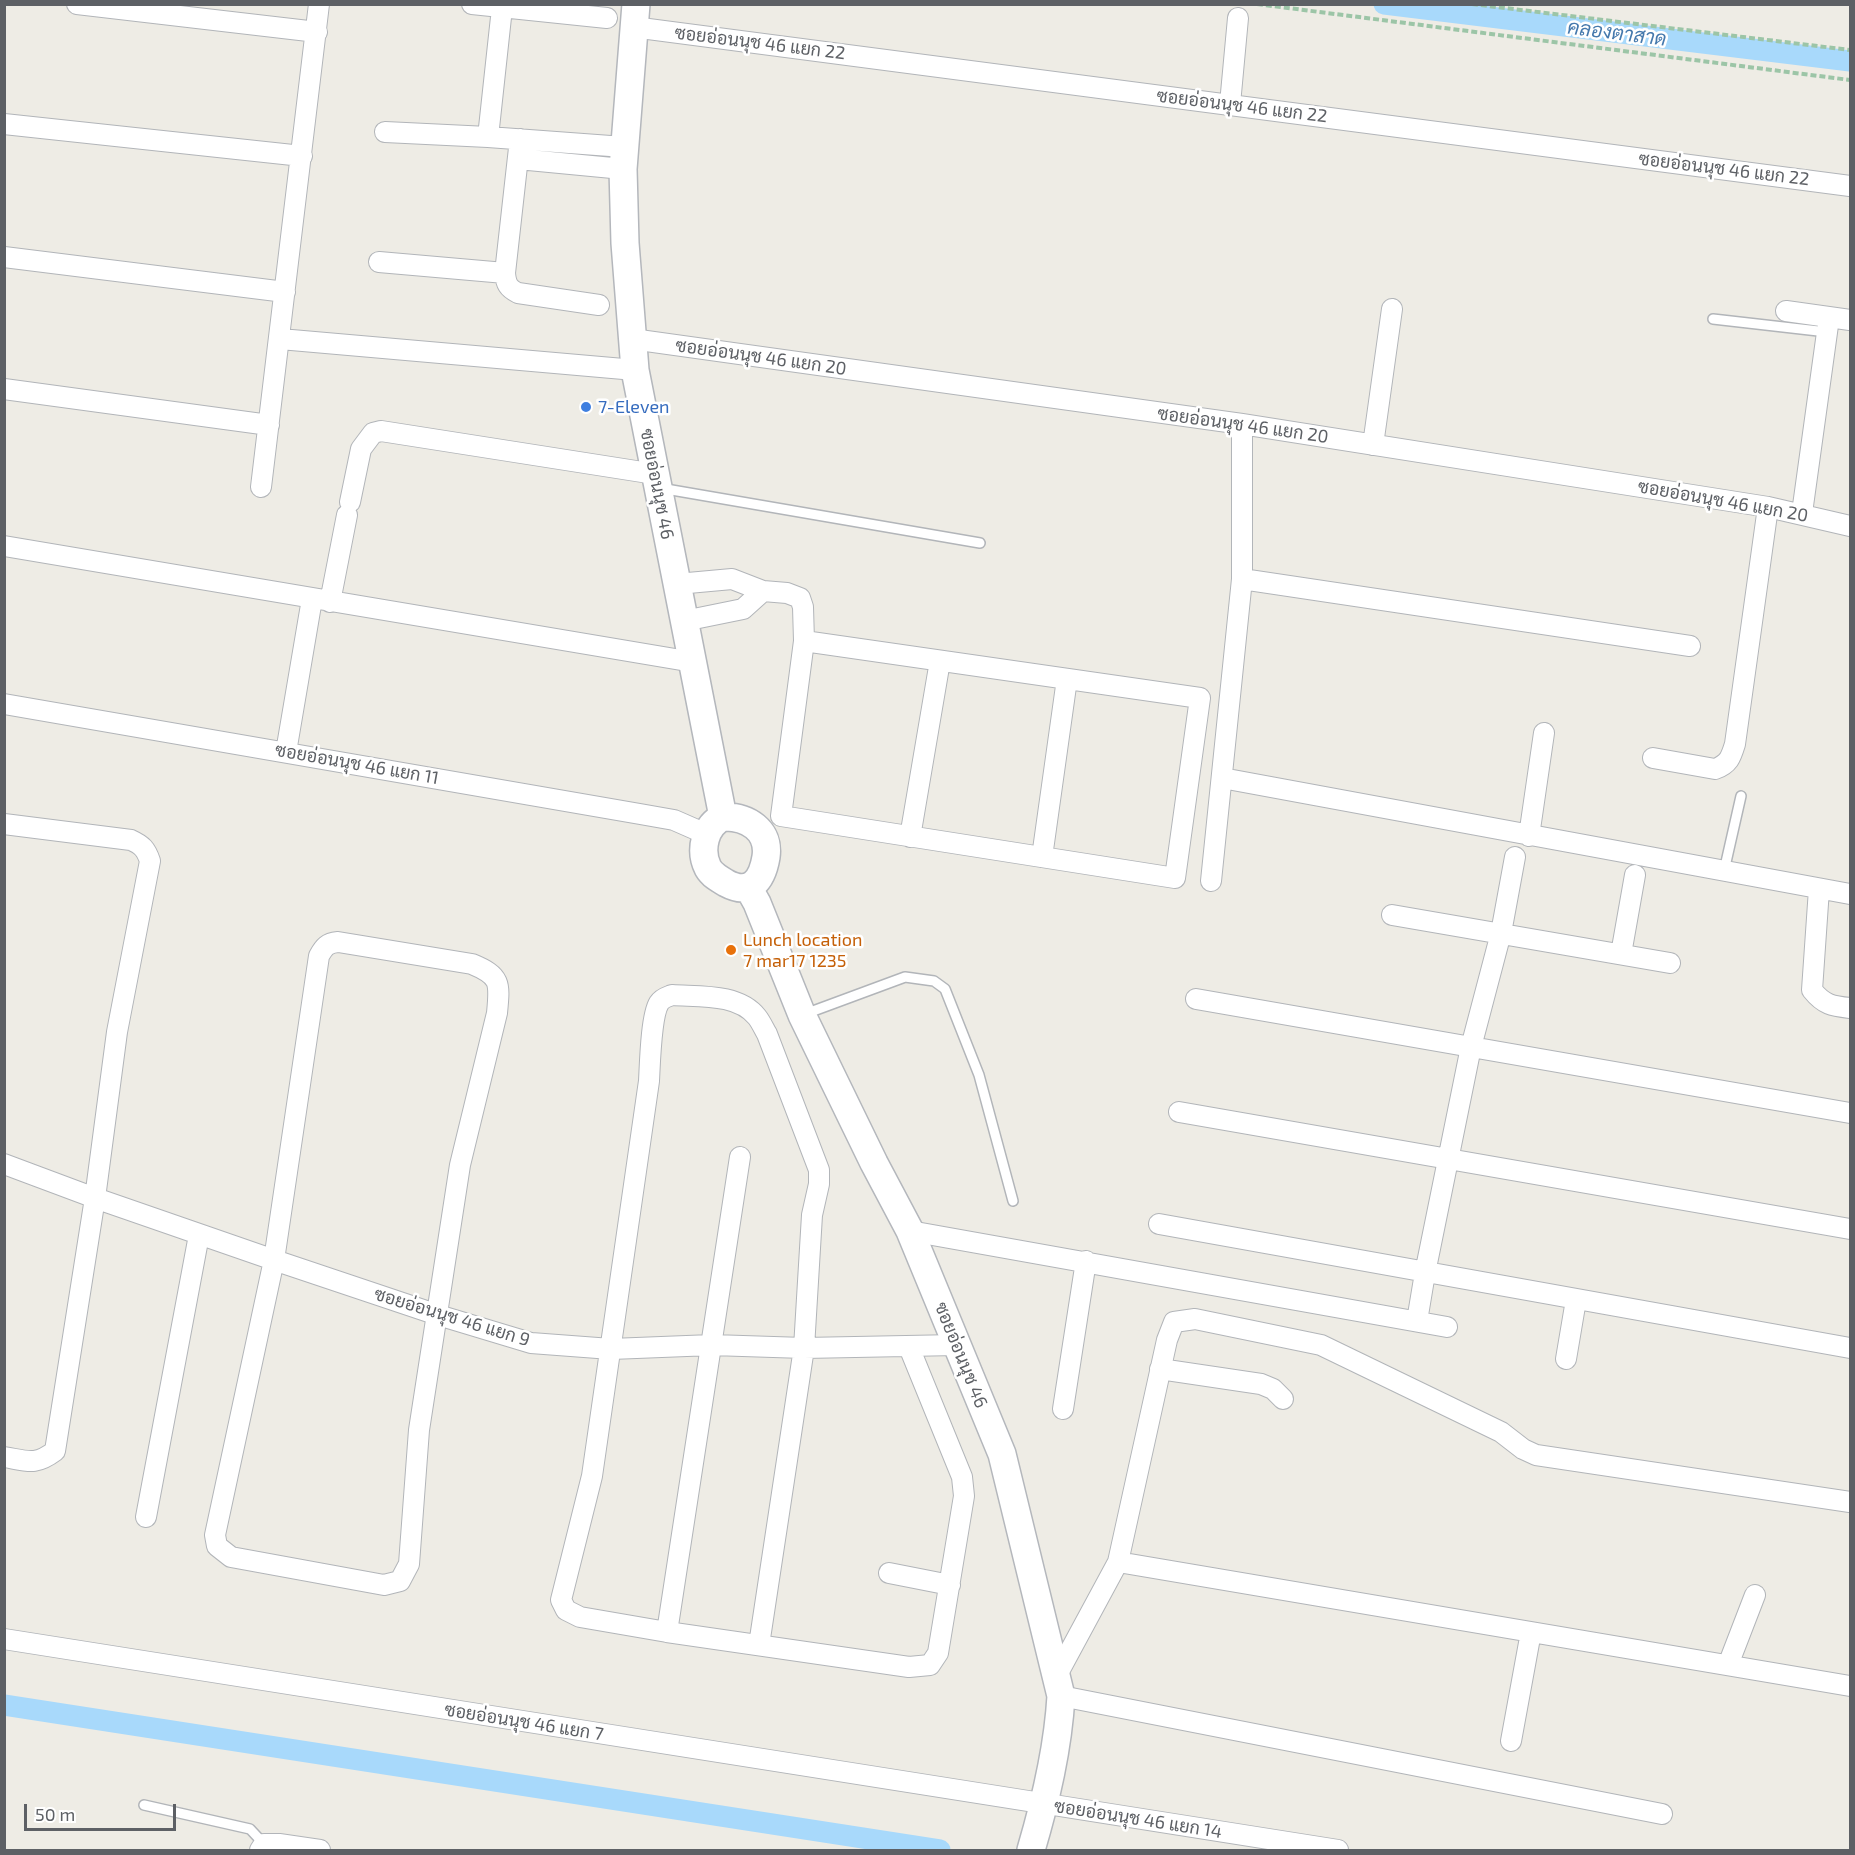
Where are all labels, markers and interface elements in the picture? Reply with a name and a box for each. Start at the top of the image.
water label: คลองตาสาด [1566,15,1668,51]
street label: ซอยอ่อนนุช 46 แยก 22 [673,22,847,64]
street label: ซอยอ่อนนุช 46 แยก 22 [1155,85,1329,127]
street label: ซอยอ่อนนุช 46 แยก 22 [1637,148,1811,190]
street label: ซอยอ่อนนุช 46 แยก 20 [674,334,848,380]
place label: 7-Eleven [598,396,670,418]
marker: 7-Eleven [579,400,593,414]
street label: ซอยอ่อนนุช 46 แยก 20 [1156,402,1330,448]
street label: ซอยอ่อนนุช 46 [636,427,678,541]
street label: ซอยอ่อนนุช 46 แยก 20 [1636,475,1810,527]
street label: ซอยอ่อนนุช 46 แยก 11 [274,739,440,789]
place label: Lunch location 7 mar17 1235 [743,929,863,972]
marker: Lunch location 7 mar17 1235 [724,943,738,957]
street label: ซอยอ่อนนุช 46 แยก 9 [372,1283,532,1351]
street label: ซอยอ่อนนุช 46 [930,1299,992,1411]
street label: ซอยอ่อนนุช 46 แยก 7 [443,1699,605,1745]
scale bar [27,1792,178,1830]
street label: ซอยอ่อนนุช 46 แยก 14 [1053,1795,1223,1843]
text: 50 m [35,1803,75,1825]

